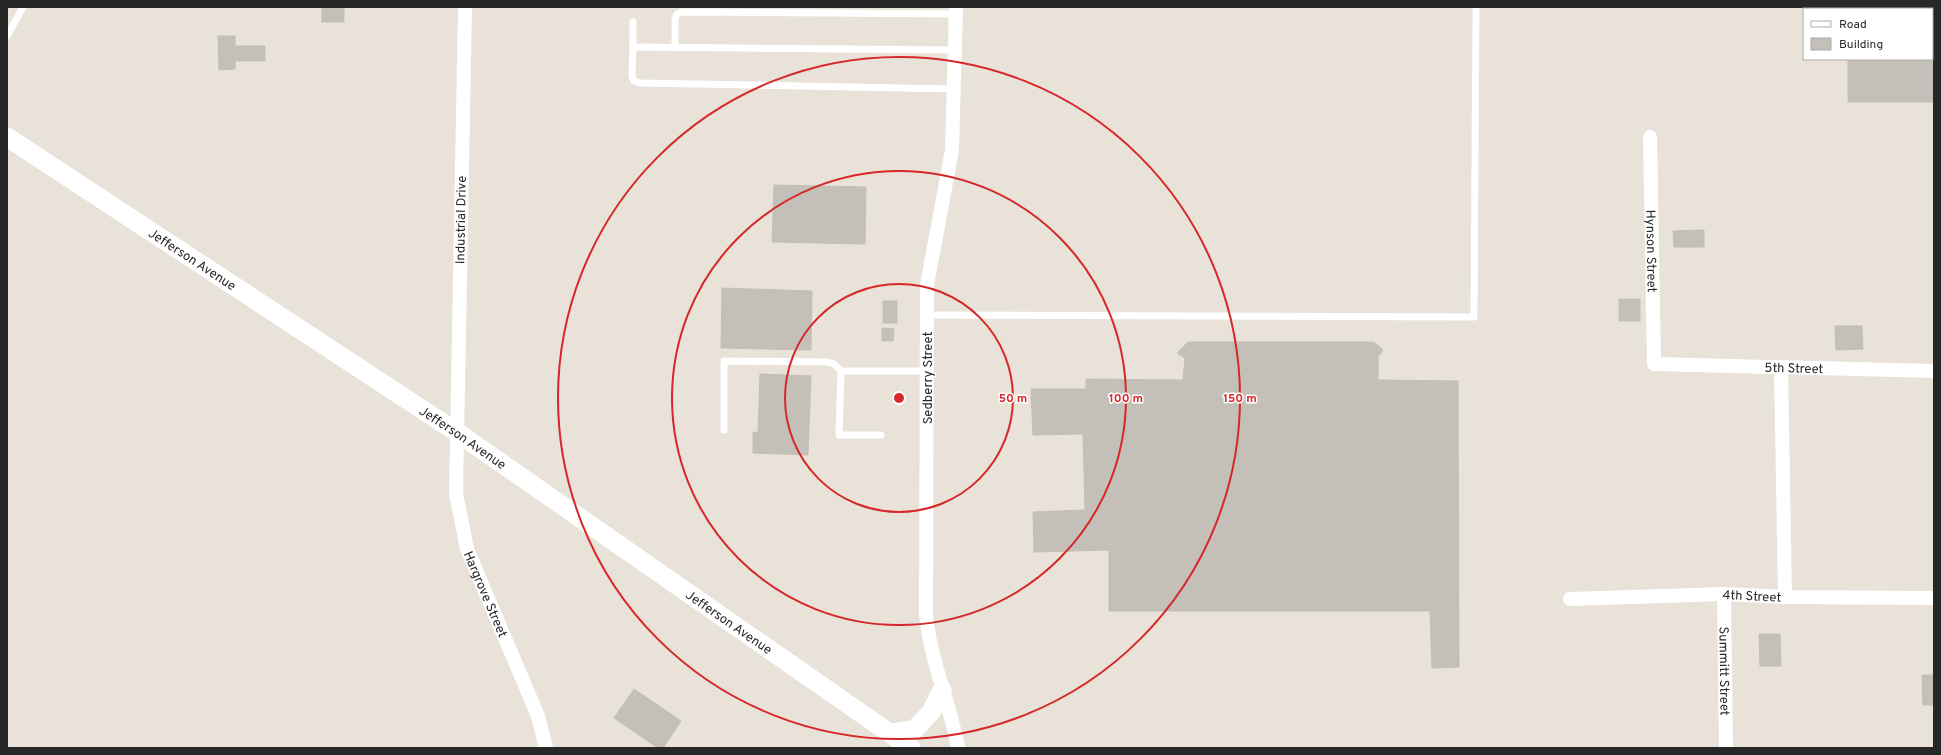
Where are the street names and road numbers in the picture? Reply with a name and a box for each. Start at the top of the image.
street label: Industrial Drive [453,176,471,264]
street label: Hynson Street [1641,209,1659,293]
street label: Jefferson Avenue [145,226,238,295]
street label: Sedberry Street [921,332,937,424]
street label: 5th Street [1764,361,1824,378]
street label: Jefferson Avenue [416,404,508,474]
street label: Hargrove Street [459,549,510,640]
street label: Jefferson Avenue [682,588,774,659]
street label: 4th Street [1722,588,1782,607]
street label: Summitt Street [1714,626,1732,716]

